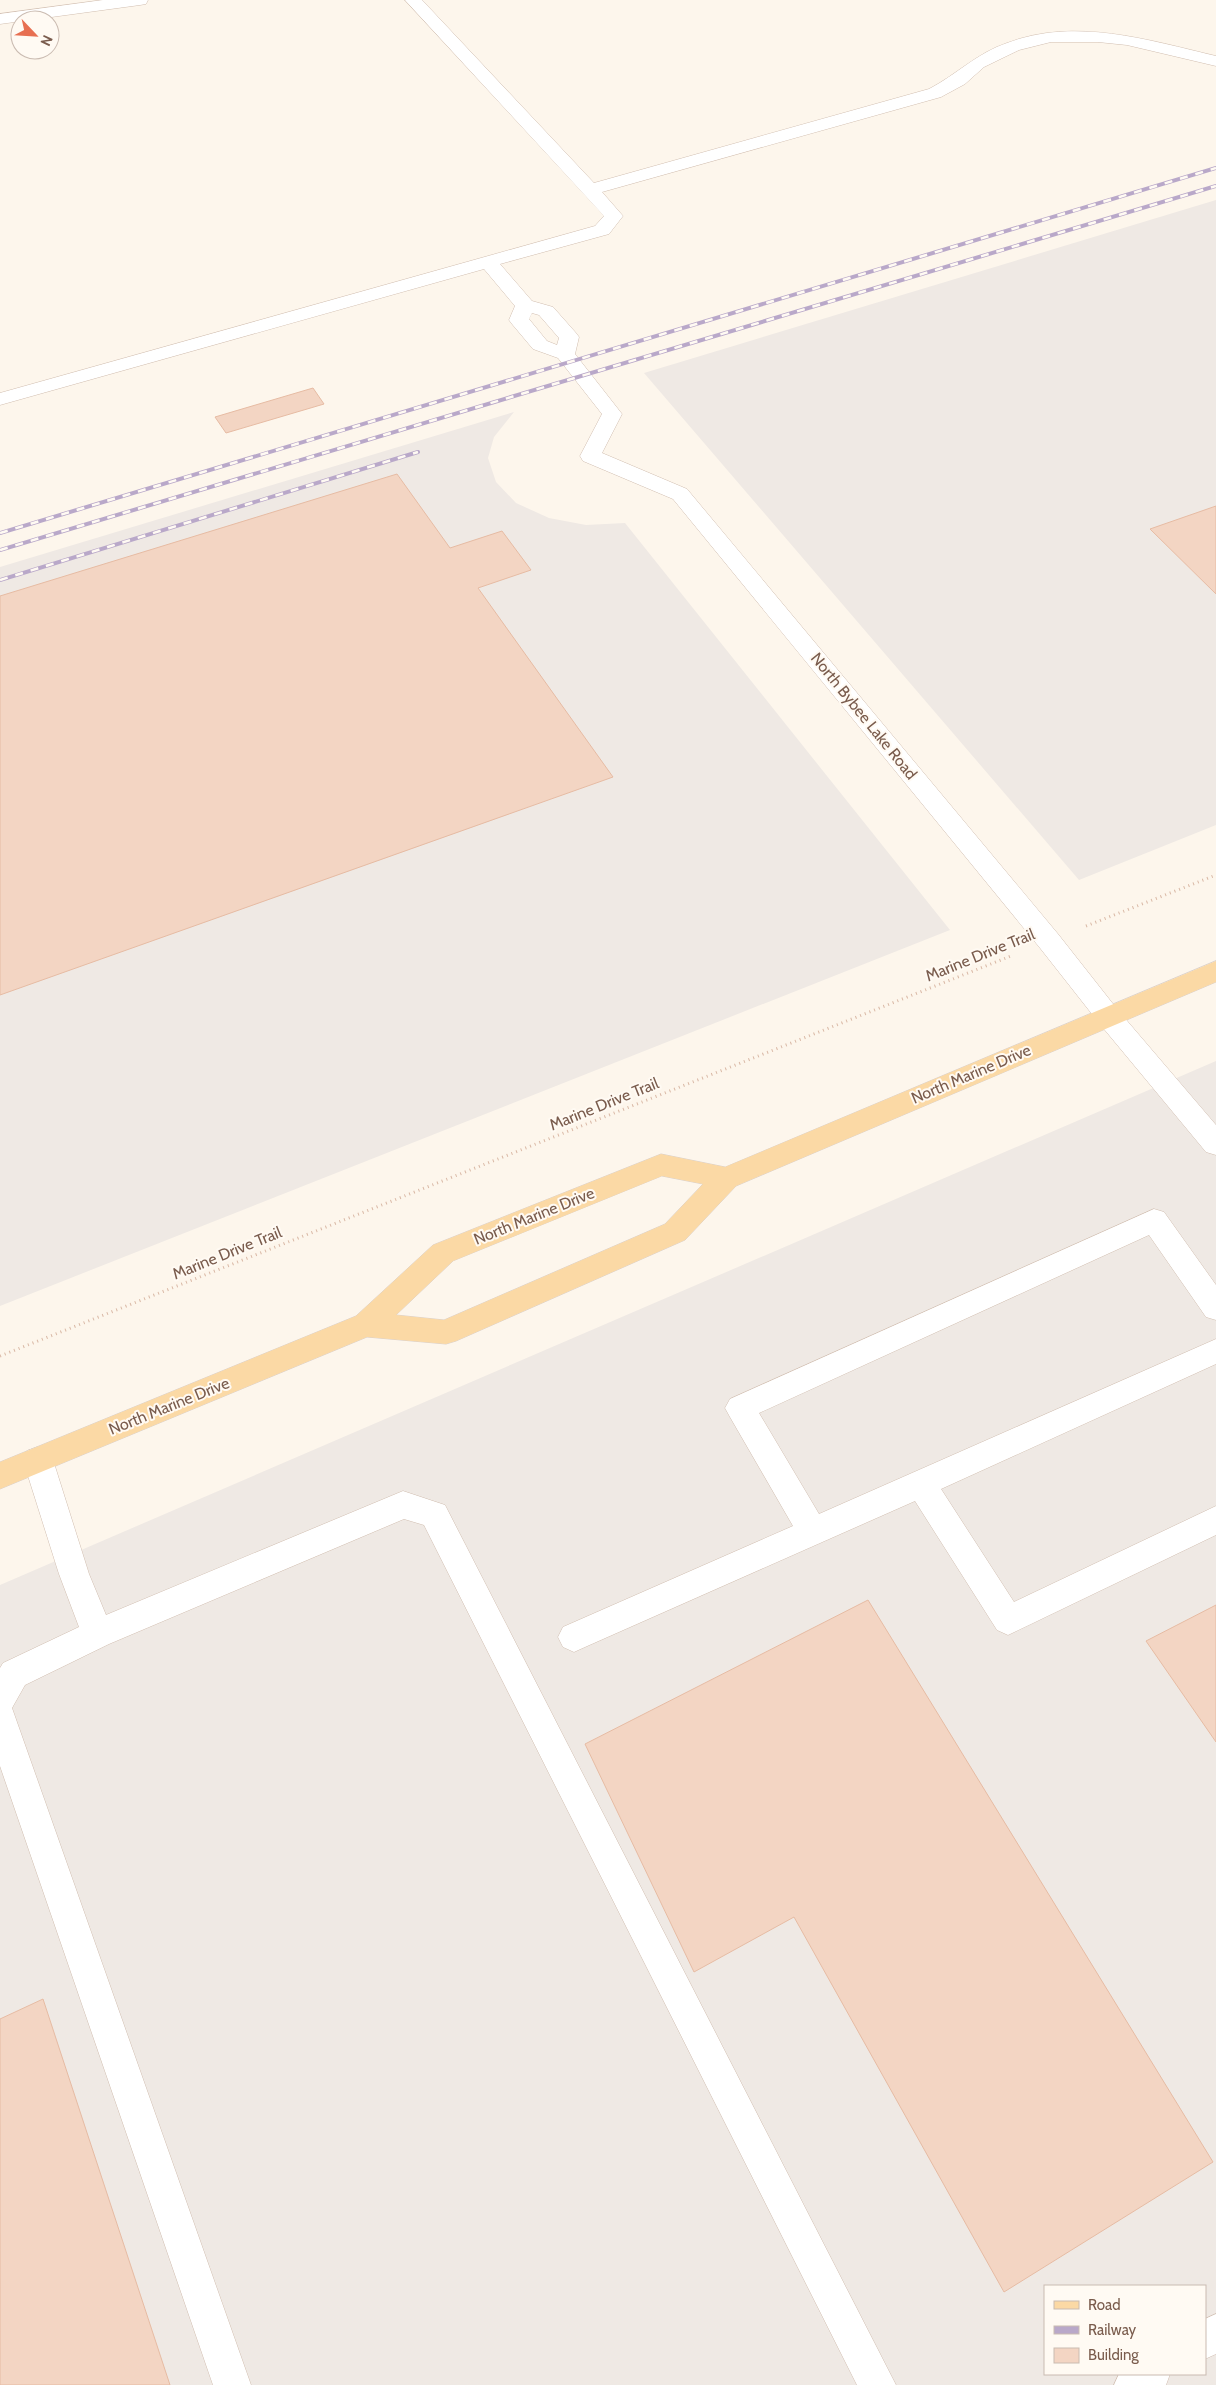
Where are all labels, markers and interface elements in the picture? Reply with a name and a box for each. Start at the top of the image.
north arrow [10,10,60,60]
text: N [37,32,57,49]
street label: North Bybee Lake Road [807,649,921,783]
street label: Marine Drive Trail [923,924,1038,986]
street label: North Marine Drive [908,1040,1034,1108]
street label: Marine Drive Trail [547,1073,662,1135]
street label: North Marine Drive [471,1183,597,1249]
street label: Marine Drive Trail [170,1222,285,1284]
street label: North Marine Drive [106,1373,232,1439]
legend [1044,2285,1206,2375]
text: Road [1088,2296,1121,2314]
text: Railway [1088,2321,1137,2339]
text: Building [1088,2346,1139,2364]

